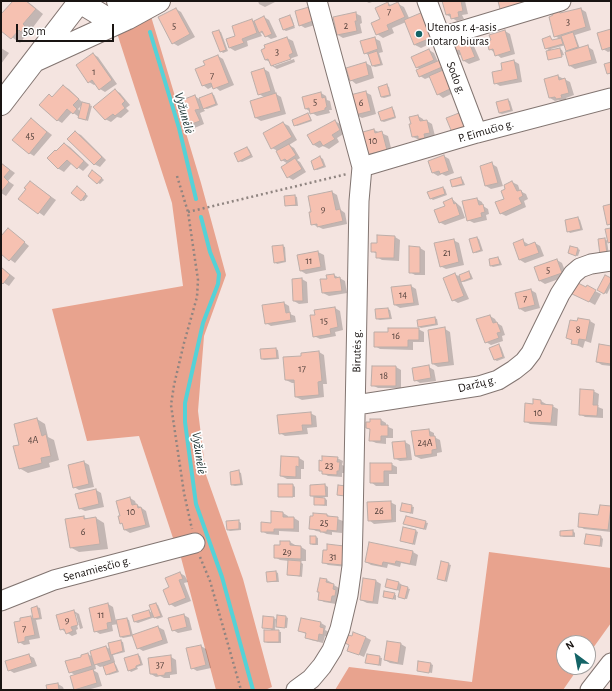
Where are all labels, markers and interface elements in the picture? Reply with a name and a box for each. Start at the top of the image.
house number: 7 [387,6,391,18]
scale bar [18,16,116,42]
house number: 3 [566,16,570,28]
house number: 5 [172,20,176,32]
house number: 2 [344,20,348,32]
place label: Utenos r. 4-asis notaro biuras [427,20,497,48]
text: 50 m [23,25,46,37]
marker: Utenos r. 4-asis notaro biuras [414,29,424,39]
house number: 3 [275,46,279,58]
street label: Sodo g. [443,60,469,96]
house number: 1 [92,66,96,78]
house number: 7 [210,70,214,82]
water label: Vyžunėlė [171,90,197,136]
house number: 5 [313,96,317,108]
house number: 6 [359,97,363,109]
street label: P. Eimučio g. [457,116,515,146]
house number: 45 [26,130,34,142]
house number: 10 [369,135,377,147]
house number: 9 [321,203,325,215]
house number: 21 [443,247,451,259]
house number: 11 [306,255,312,267]
house number: 5 [546,264,550,276]
house number: 14 [399,289,407,301]
house number: 7 [523,293,527,305]
house number: 15 [320,315,328,327]
house number: 8 [576,324,580,336]
street label: Birutės g. [349,329,365,373]
house number: 16 [392,330,400,342]
house number: 17 [298,363,306,375]
house number: 18 [380,370,388,382]
street label: Daržų g. [456,372,498,396]
house number: 10 [534,407,542,419]
water label: Vyžunėlė [188,431,210,475]
house number: 4A [28,434,38,446]
house number: 24A [417,437,433,449]
house number: 23 [325,460,333,472]
house number: 26 [374,505,384,517]
house number: 10 [127,506,135,518]
house number: 25 [320,517,328,529]
house number: 6 [81,526,85,538]
house number: 29 [282,546,292,558]
house number: 31 [329,551,337,563]
street label: Senamiesčio g. [62,553,132,585]
house number: 11 [98,609,104,621]
house number: 9 [65,614,69,626]
house number: 7 [22,623,26,635]
north arrow [556,635,596,675]
text: N [564,639,576,652]
house number: 37 [156,659,164,671]

